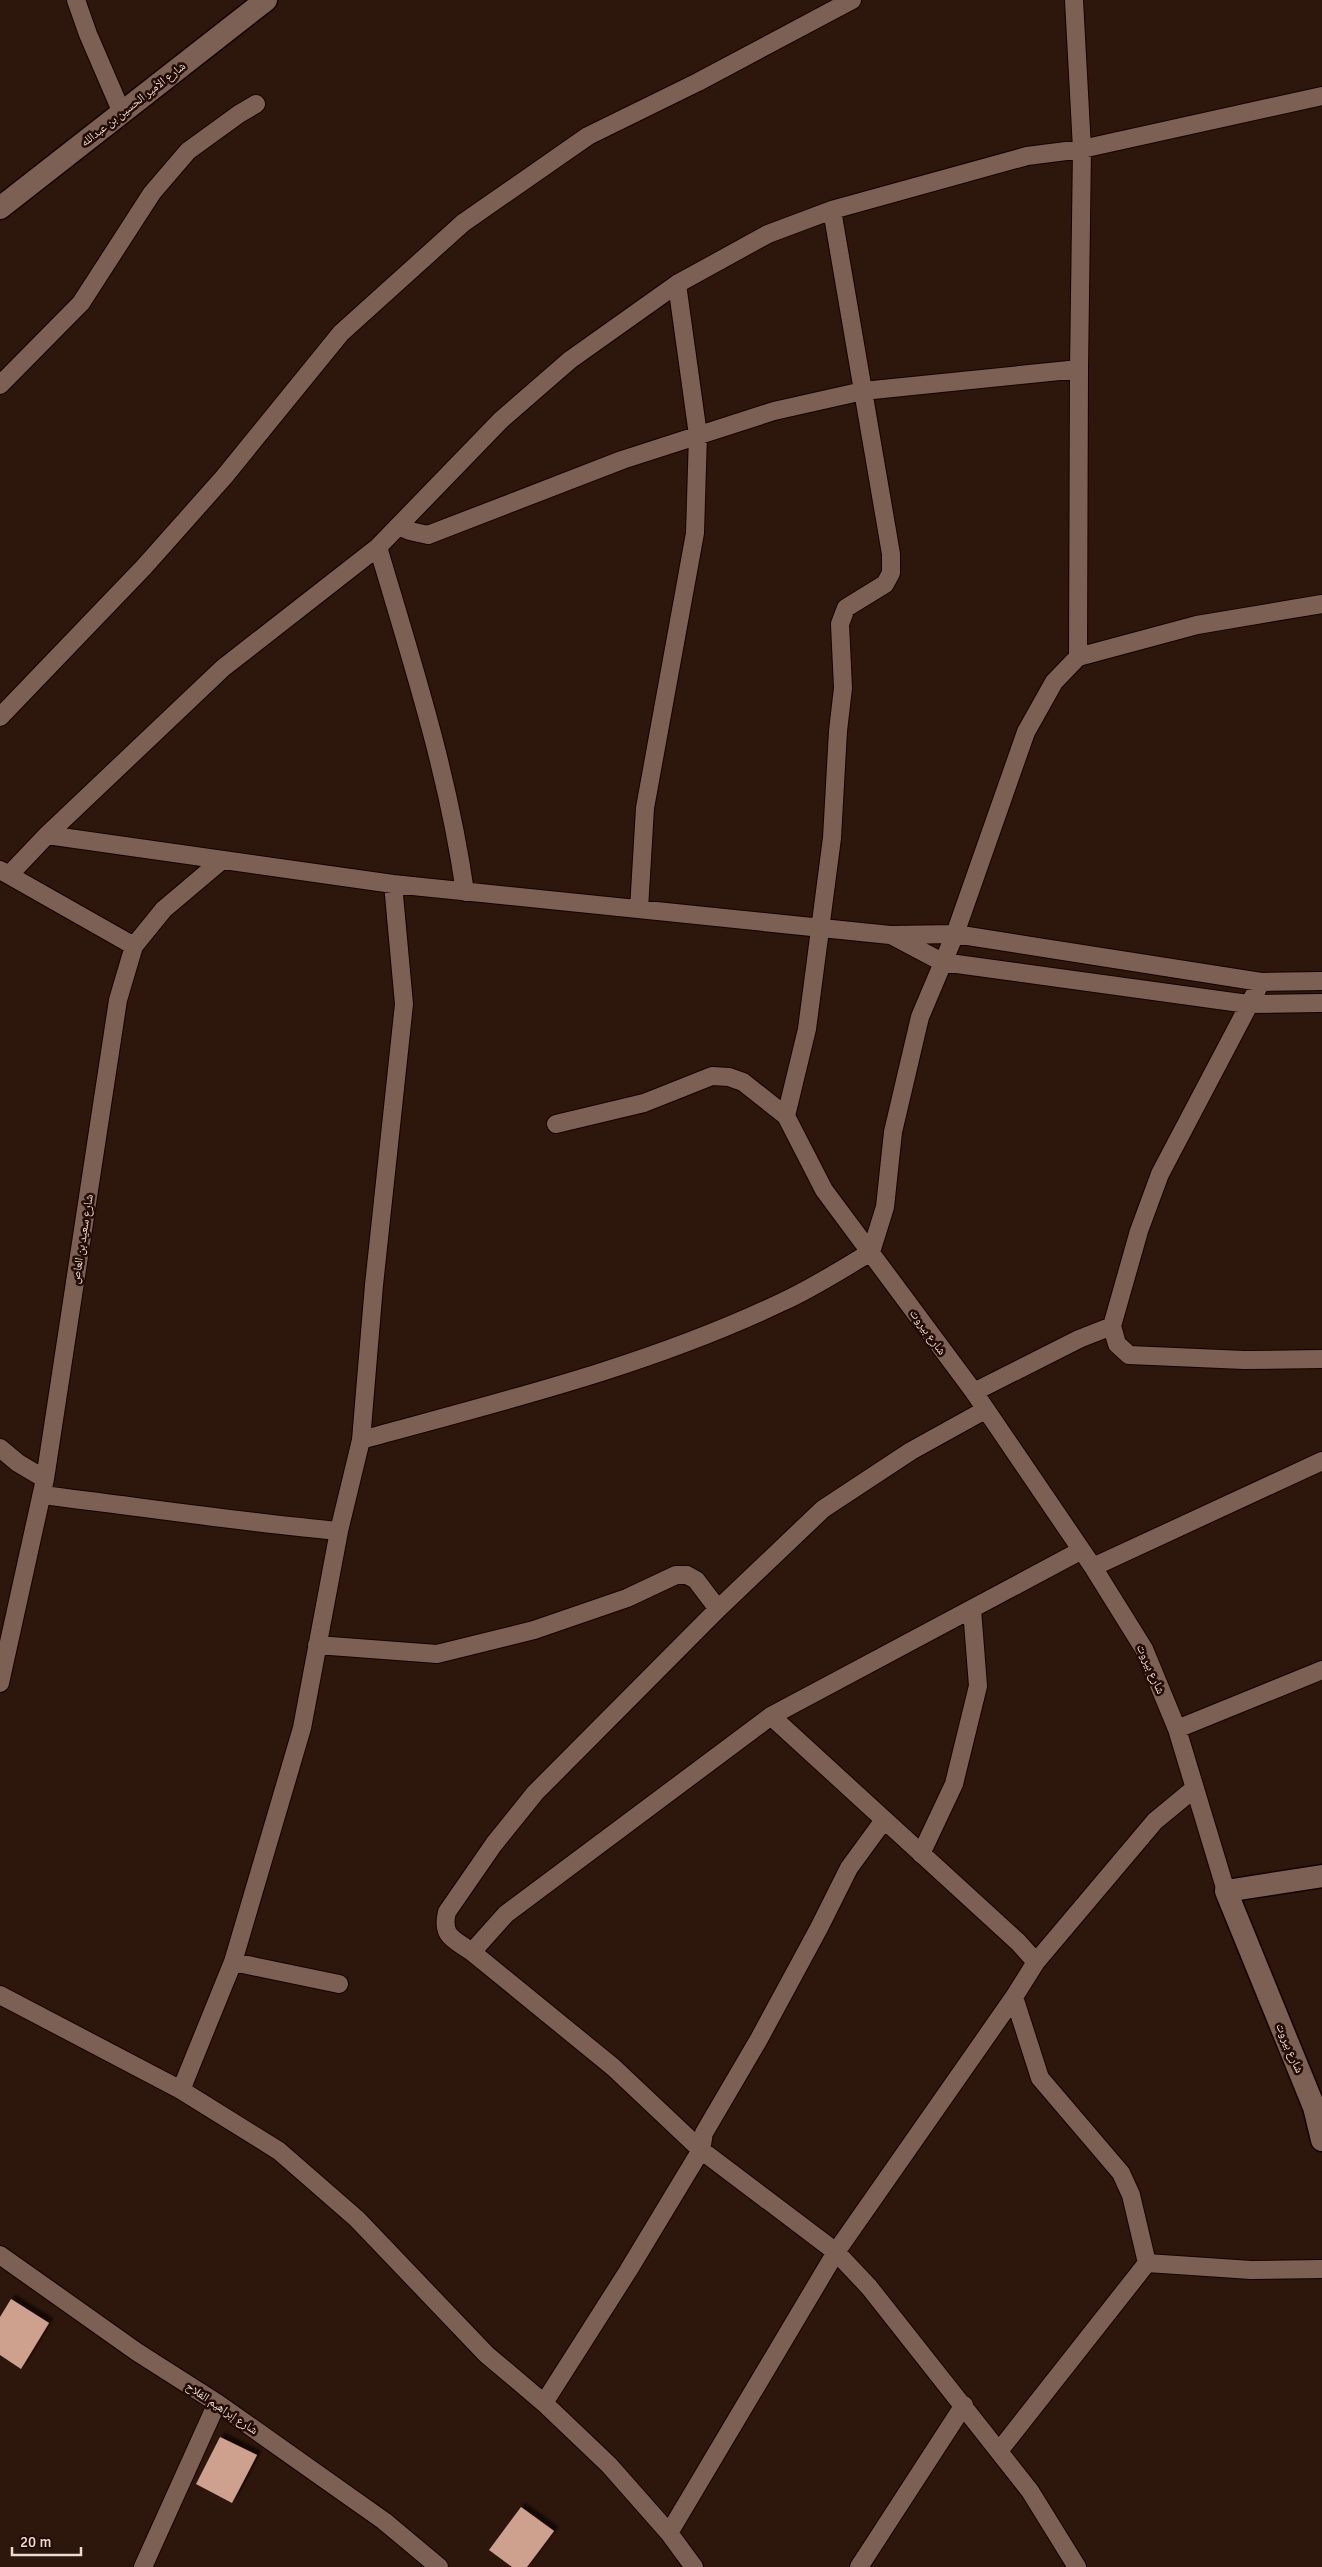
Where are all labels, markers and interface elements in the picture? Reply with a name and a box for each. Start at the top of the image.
street label: شارع الأمير الحسين بن عبدالله [78,59,189,150]
street label: شارع سعيد بن العاص [68,1193,97,1285]
street label: شارع بيروت [906,1307,949,1358]
street label: شارع بيروت [1133,1642,1168,1696]
street label: شارع بيروت [1272,2021,1307,2076]
street label: شارع إبراهيم الفلاح [183,2379,261,2438]
scale bar [12,2524,81,2556]
text: 20 m [20,2533,51,2551]

